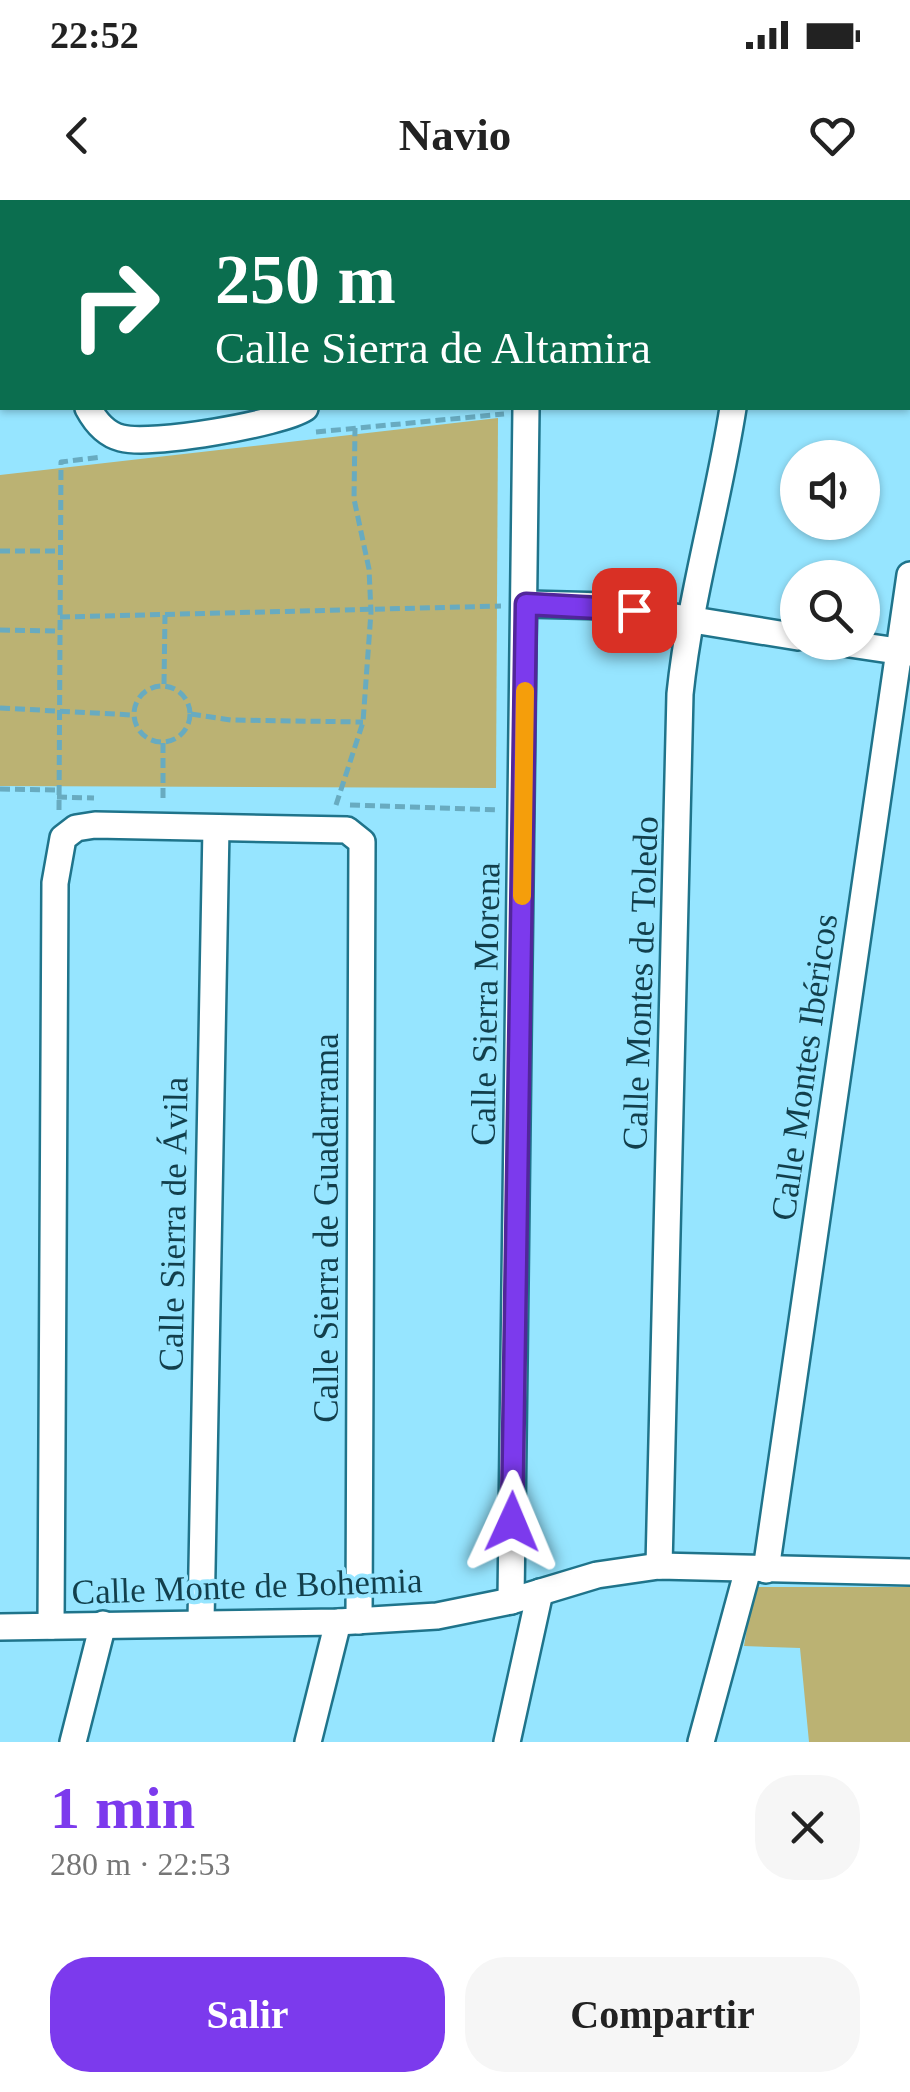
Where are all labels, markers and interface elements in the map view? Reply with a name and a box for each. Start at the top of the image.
text: 22:52 [50,14,139,56]
icon: back [50,108,105,163]
icon: heart [805,108,860,163]
text: Navio [399,110,511,160]
icon: right [50,240,180,370]
text: 250 m [215,241,396,318]
text: Calle Sierra de Altamira [215,323,651,373]
map controls [780,440,880,660]
button: sound [780,440,880,540]
button: search [780,560,880,660]
pin [592,568,677,653]
icon: arrive [607,583,662,638]
street label: Calle Montes de Toledo [615,815,666,1151]
street label: Calle Sierra Morena [464,861,507,1146]
street label: Calle Montes Ibéricos [764,911,845,1223]
street label: Calle Sierra de Guadarrama [307,1033,346,1423]
street label: Calle Sierra de Ávila [151,1076,196,1372]
position arrow [460,1470,564,1574]
street label: Calle Monte de Bohemia [71,1561,423,1612]
text: 1 min [50,1775,195,1841]
button: close [755,1775,860,1880]
text: 280 m · 22:53 [50,1846,230,1882]
button: Salir [50,1957,445,2072]
button: Compartir [465,1957,860,2072]

